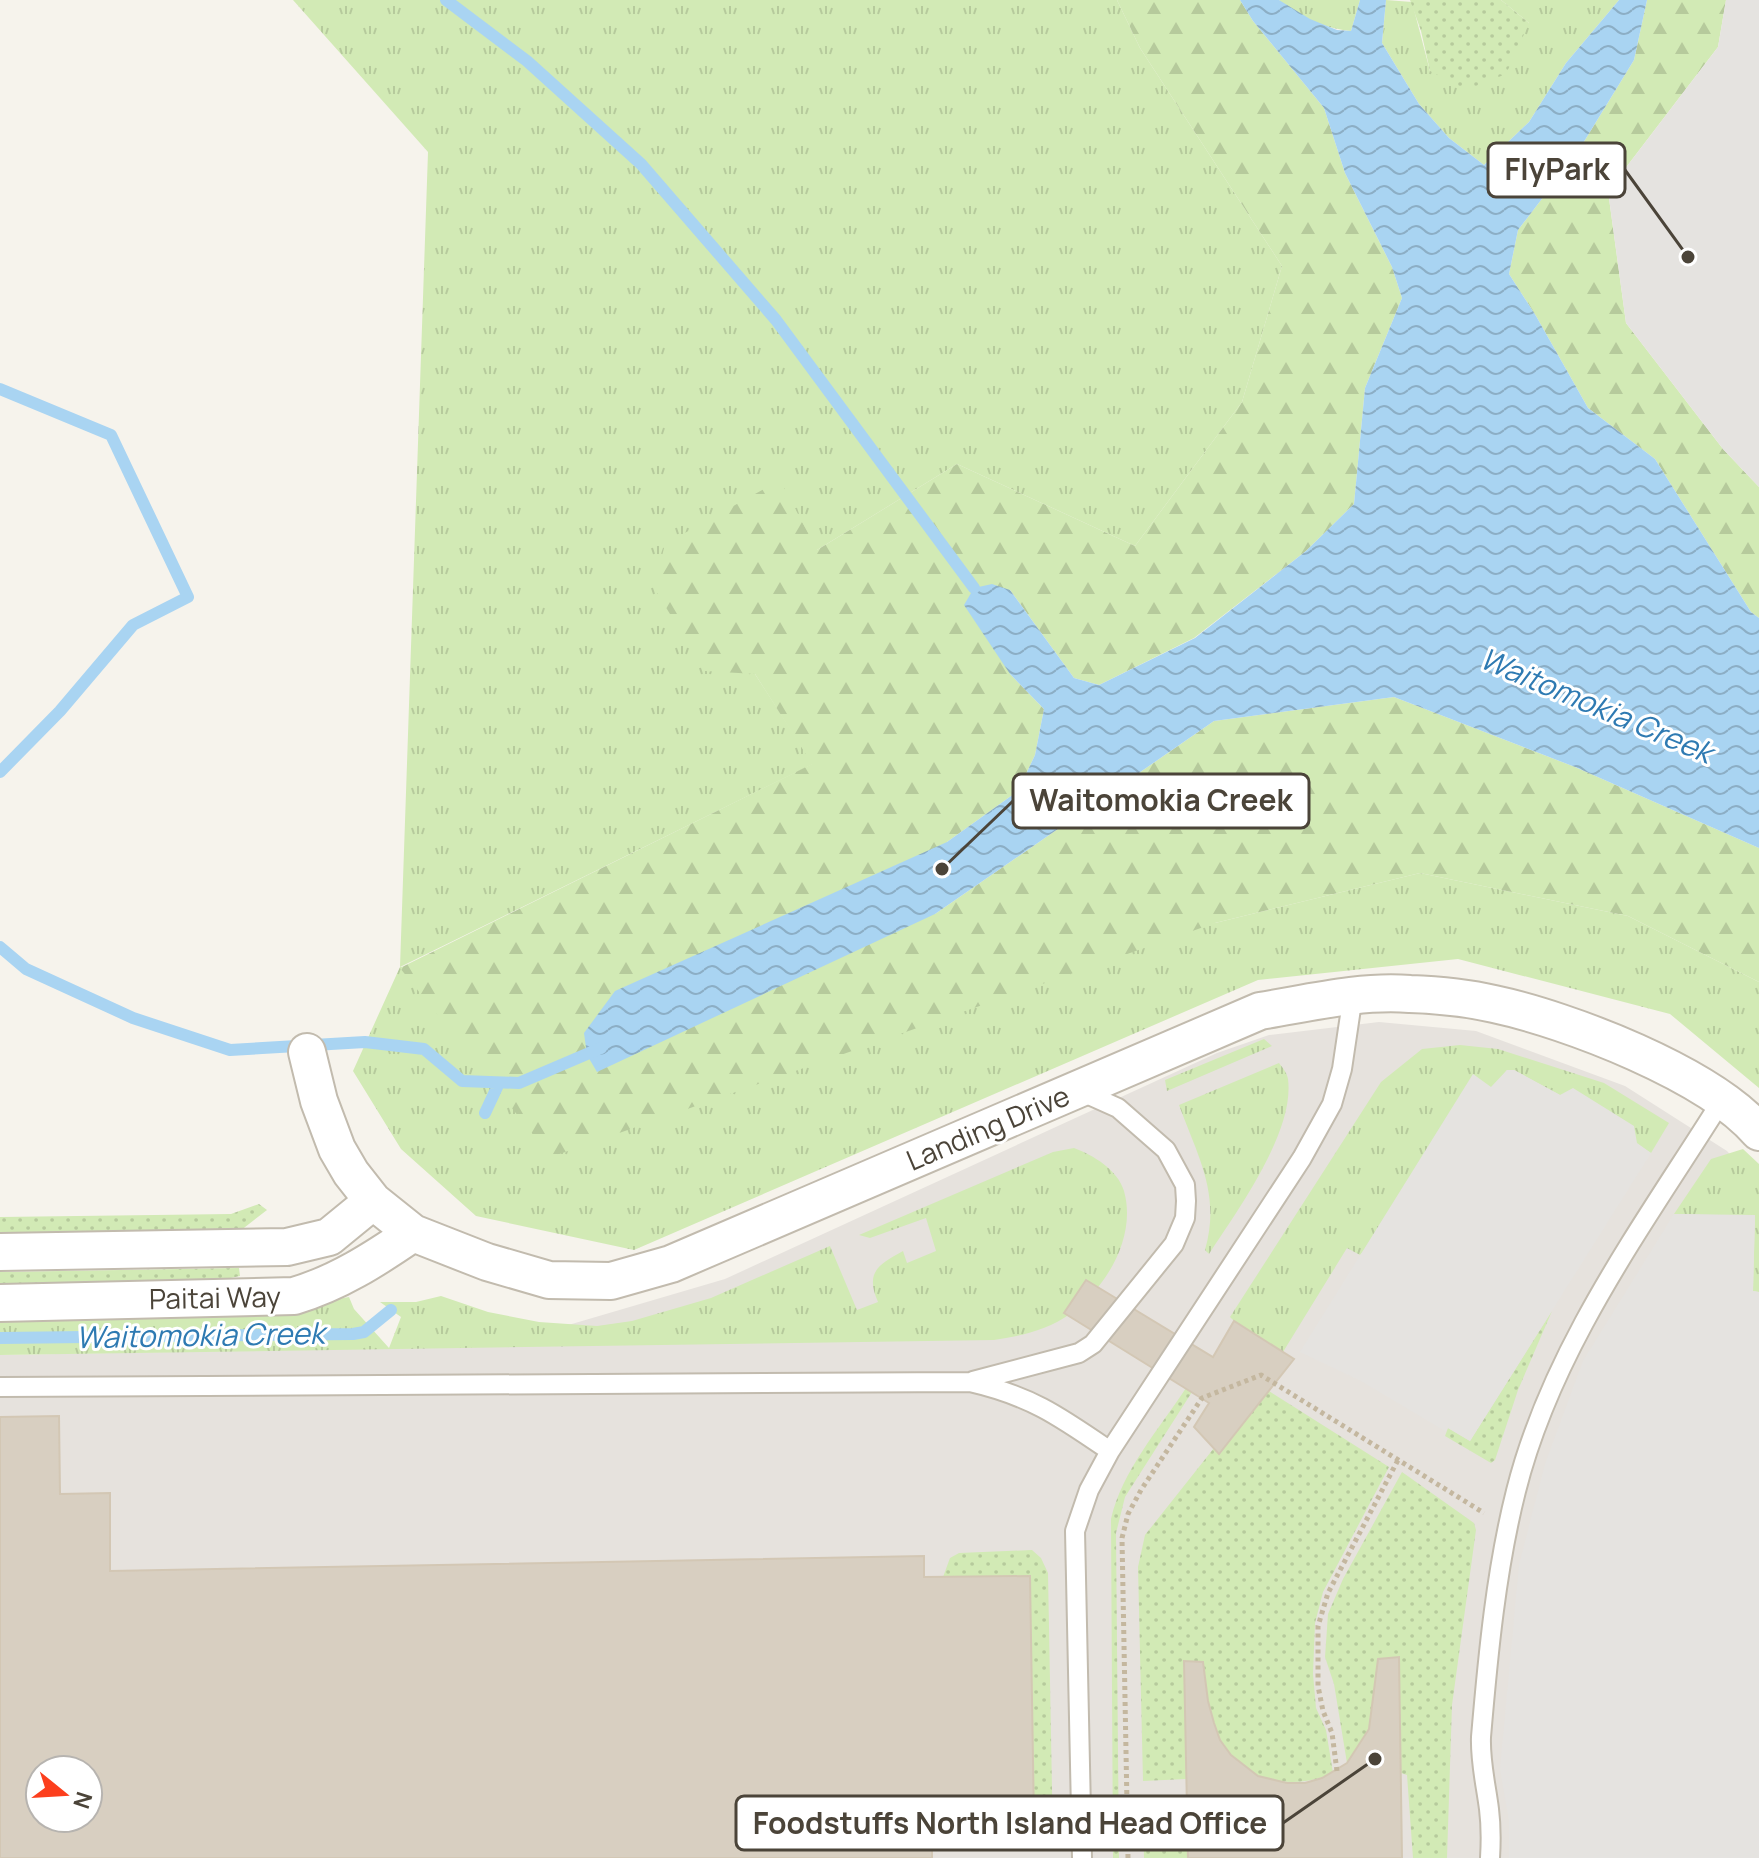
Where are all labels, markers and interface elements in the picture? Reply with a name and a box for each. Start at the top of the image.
callout: FlyPark [1488,143,1625,197]
text: FlyPark [1504,148,1610,189]
water label: Waitomokia Creek [1474,637,1723,774]
callout: Waitomokia Creek [1013,774,1309,828]
text: Waitomokia Creek [1029,779,1294,820]
street label: Landing Drive [900,1076,1075,1179]
street label: Paitai Way [149,1277,281,1317]
water label: Waitomokia Creek [75,1312,329,1357]
north arrow [24,1754,104,1834]
text: N [66,1788,100,1812]
callout: Foodstuffs North Island Head Office [736,1796,1283,1850]
text: Foodstuffs North Island Head Office [753,1802,1267,1843]

